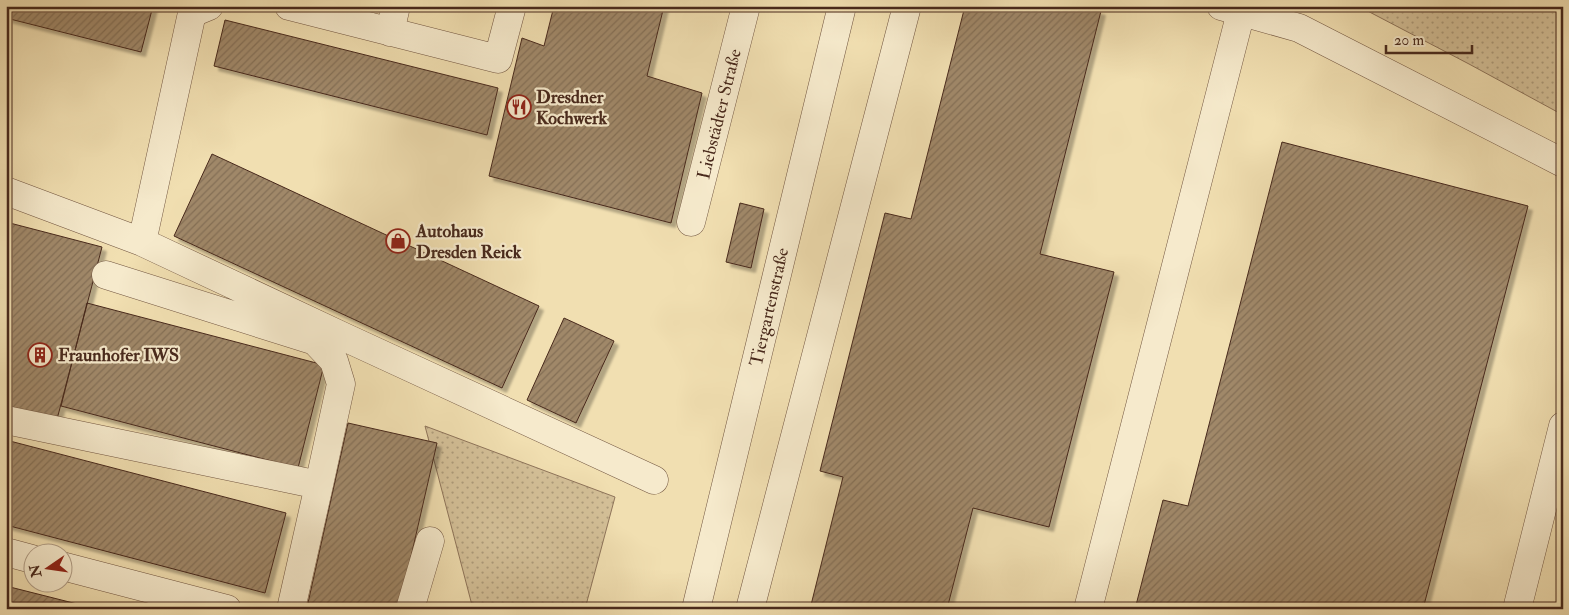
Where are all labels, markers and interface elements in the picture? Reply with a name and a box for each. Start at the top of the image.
scale bar [1386,22,1473,54]
text: 20 m [1394,31,1424,50]
street label: Liebstädter Straße [692,46,747,182]
place label: Dresdner Kochwerk [536,86,608,130]
restaurant icon: Dresdner Kochwerk [506,94,532,120]
place label: Autohaus Dresden Reick [415,220,522,264]
shop icon: Autohaus Dresden Reick [385,228,411,254]
street label: Tiergartenstraße [745,245,794,369]
building icon: Fraunhofer IWS [27,342,53,368]
place label: Fraunhofer IWS [58,344,179,367]
north arrow [22,542,72,592]
text: N [26,562,46,580]

